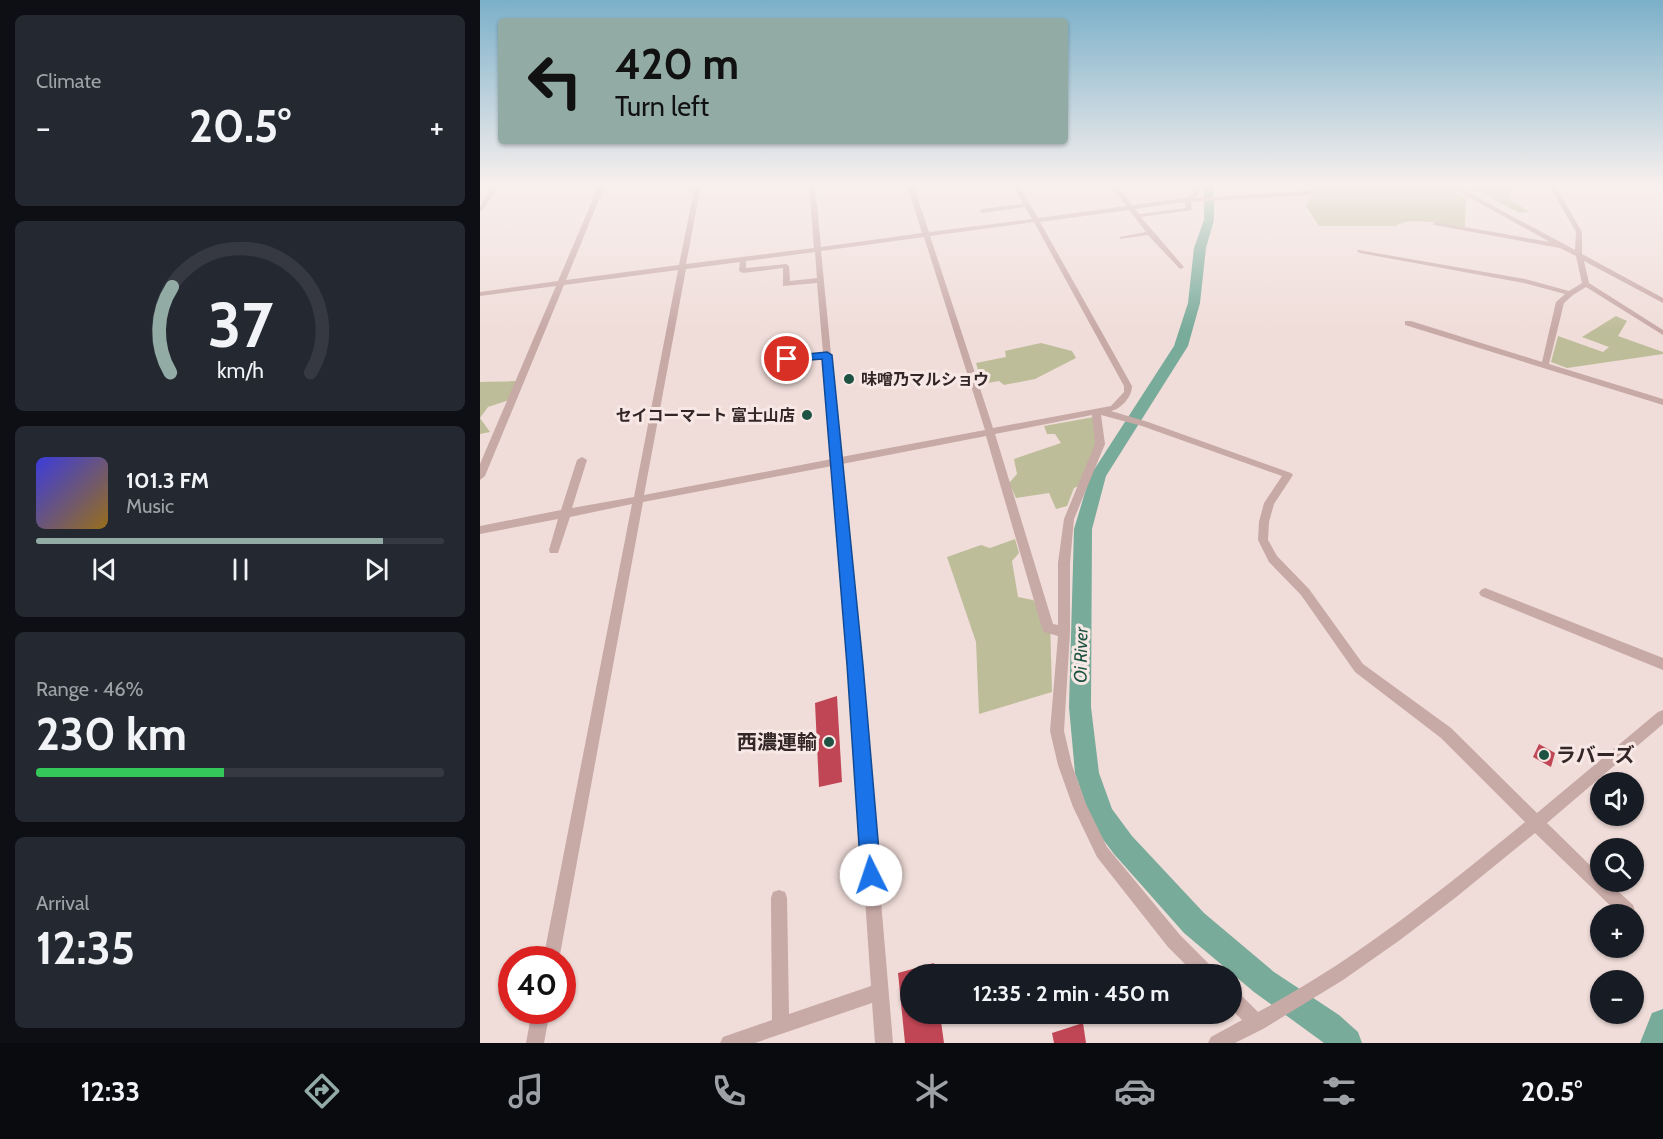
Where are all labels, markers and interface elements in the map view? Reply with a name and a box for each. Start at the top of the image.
text: 420 m [615,38,739,90]
icon: left [516,42,594,120]
text: Climate [36,69,101,93]
text: Turn left [615,90,709,123]
text: 20.5° [189,99,291,153]
text: − [36,107,51,147]
text: + [429,107,444,147]
text: 37 [207,287,273,363]
pin [761,333,812,384]
icon: arrive [770,342,803,375]
text: km/h [217,357,263,383]
place label: 味噌乃マルショウ [861,370,989,389]
marker: 味噌乃マルショウ [842,372,856,386]
place label: セイコーマート 富士山店 [615,406,795,425]
marker: セイコーマート 富士山店 [800,408,814,422]
text: 101.3 FM [126,467,209,494]
text: Music [126,494,174,518]
icon: previous [88,553,121,586]
icon: pause [224,553,257,586]
icon: next [360,553,393,586]
water label: Oi River [1070,625,1093,683]
text: Range · 46% [36,677,144,701]
text: 230 km [36,707,187,761]
place label: 西濃運輸 [737,730,817,754]
marker: 西濃運輸 [822,735,836,749]
place label: ラバーズ [1556,743,1635,767]
marker: ラバーズ [1537,748,1551,762]
map controls [1590,772,1644,1024]
button: sound [1590,772,1644,826]
button: search [1590,838,1644,892]
position arrow [839,843,903,907]
text: Arrival [36,891,89,915]
button: + [1590,904,1644,958]
text: 12:35 [36,921,135,975]
speed limit sign: 40 [498,946,576,1024]
button: − [1590,970,1644,1024]
text: 12:35 · 2 min · 450 m [973,980,1169,1007]
icon: directions [301,1070,343,1112]
icon: music [505,1070,547,1112]
icon: phone [708,1070,750,1112]
icon: climate [911,1070,953,1112]
icon: car [1114,1070,1156,1112]
icon: filters [1318,1070,1360,1112]
text: 12:33 [81,1075,140,1108]
text: 20.5° [1521,1075,1582,1108]

